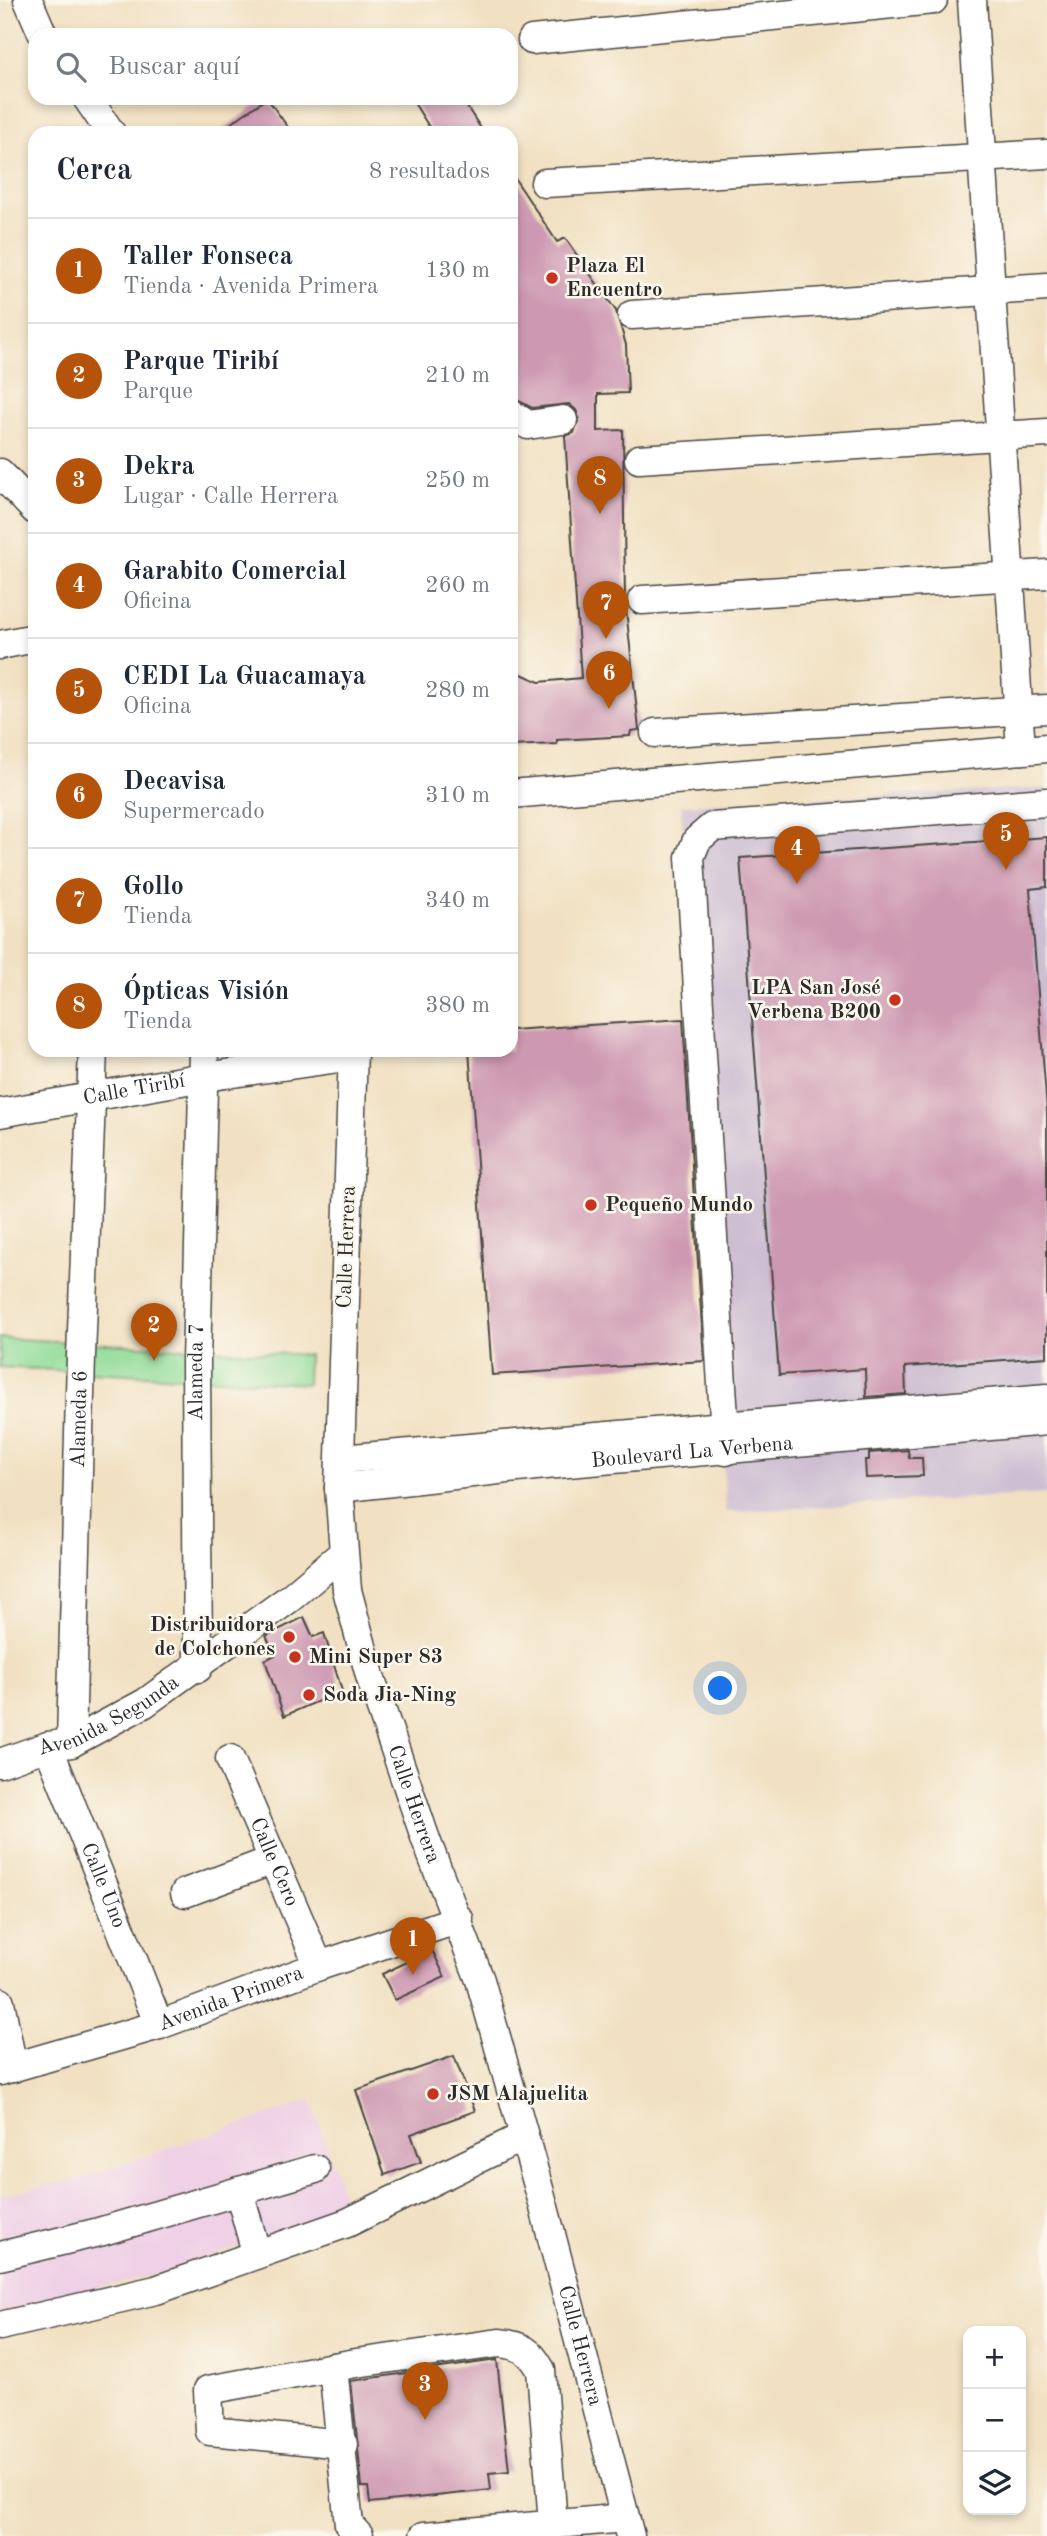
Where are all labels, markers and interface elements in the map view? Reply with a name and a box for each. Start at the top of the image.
search box [28,28,518,105]
icon: search [52,48,90,86]
text: Buscar aquí [108,54,240,80]
text: Cerca [56,156,132,186]
text: 8 resultados [369,160,490,183]
text: Taller Fonseca [123,244,293,270]
place label: Plaza El Encuentro [566,256,662,301]
text: 1 [72,259,86,282]
text: 130 m [425,259,490,282]
marker: Plaza El Encuentro [544,270,560,286]
text: Tienda · Avenida Primera [123,275,378,298]
text: Parque Tiribí [123,349,279,375]
text: 2 [72,364,86,387]
text: 210 m [425,364,490,387]
text: Parque [123,380,193,403]
text: Dekra [123,454,195,480]
pin: 8 [577,456,623,514]
text: 3 [72,469,86,492]
text: 250 m [425,469,490,492]
text: Lugar · Calle Herrera [123,485,338,508]
text: Garabito Comercial [123,559,346,585]
text: 4 [72,574,86,597]
text: 260 m [425,574,490,597]
pin: 7 [583,581,629,639]
text: Oficina [123,590,191,613]
pin: 6 [586,651,632,709]
text: CEDI La Guacamaya [123,664,366,690]
text: 5 [72,679,86,702]
text: 280 m [425,679,490,702]
text: Oficina [123,695,191,718]
text: Decavisa [123,769,226,795]
text: 6 [72,784,86,807]
text: 310 m [425,784,490,807]
text: Supermercado [123,800,265,823]
pin: 5 [983,812,1029,870]
pin: 4 [774,826,820,884]
text: Gollo [123,874,184,900]
text: 7 [72,889,86,912]
text: 340 m [425,889,490,912]
text: Tienda [123,905,192,928]
place label: LPA San José Verbena B200 [747,978,881,1023]
text: Ópticas Visión [123,979,289,1005]
marker: LPA San José Verbena B200 [887,992,903,1008]
text: 8 [72,994,86,1017]
text: 380 m [425,994,490,1017]
text: Tienda [123,1010,192,1033]
street label: Calle Tiribí [82,1070,187,1109]
street label: Calle Herrera [334,1185,360,1309]
place label: Pequeño Mundo [605,1195,753,1216]
marker: Pequeño Mundo [583,1197,599,1213]
pin: 2 [131,1303,177,1361]
street label: Alameda 7 [185,1323,207,1421]
street label: Alameda 6 [68,1370,91,1468]
street label: Boulevard La Verbena [590,1433,794,1471]
place label: Distribuidora de Colchones [150,1615,275,1660]
marker: Distribuidora de Colchones [281,1629,297,1645]
place label: Mini Super 83 [309,1647,443,1668]
marker: Mini Super 83 [287,1649,303,1665]
your location [703,1671,737,1705]
street label: Avenida Segunda [35,1672,183,1759]
place label: Soda Jia-Ning [323,1685,456,1706]
marker: Soda Jia-Ning [301,1687,317,1703]
street label: Calle Herrera [384,1742,444,1866]
street label: Calle Cero [246,1814,302,1909]
street label: Calle Uno [77,1840,130,1931]
pin: 1 [390,1917,436,1975]
street label: Avenida Primera [155,1962,306,2035]
place label: JSM Alajuelita [447,2084,588,2105]
marker: JSM Alajuelita [425,2086,441,2102]
street label: Calle Herrera [554,2283,606,2408]
map controls [963,2326,1026,2515]
button: + [963,2326,1026,2389]
pin: 3 [402,2362,448,2420]
button: − [963,2389,1026,2452]
button: layers [963,2452,1026,2515]

